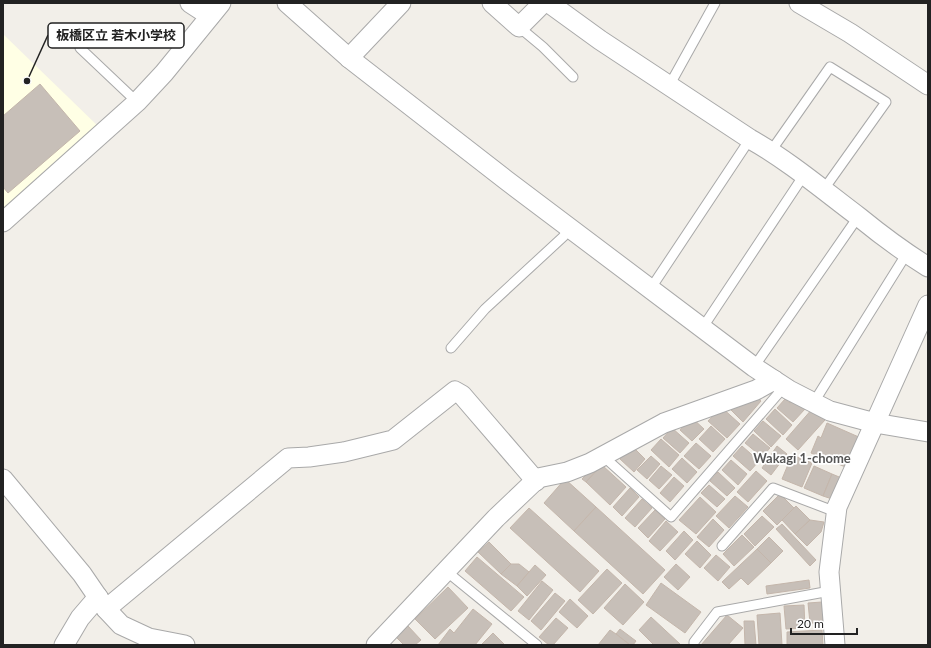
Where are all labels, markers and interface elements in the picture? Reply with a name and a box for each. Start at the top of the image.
callout: 板橋区立 若木小学校 [48,23,184,48]
text: 板橋区立 若木小学校 [56,27,176,43]
district label: Wakagi 1-chome [753,450,851,466]
scale bar [791,610,857,636]
text: 20 m [797,616,824,631]

